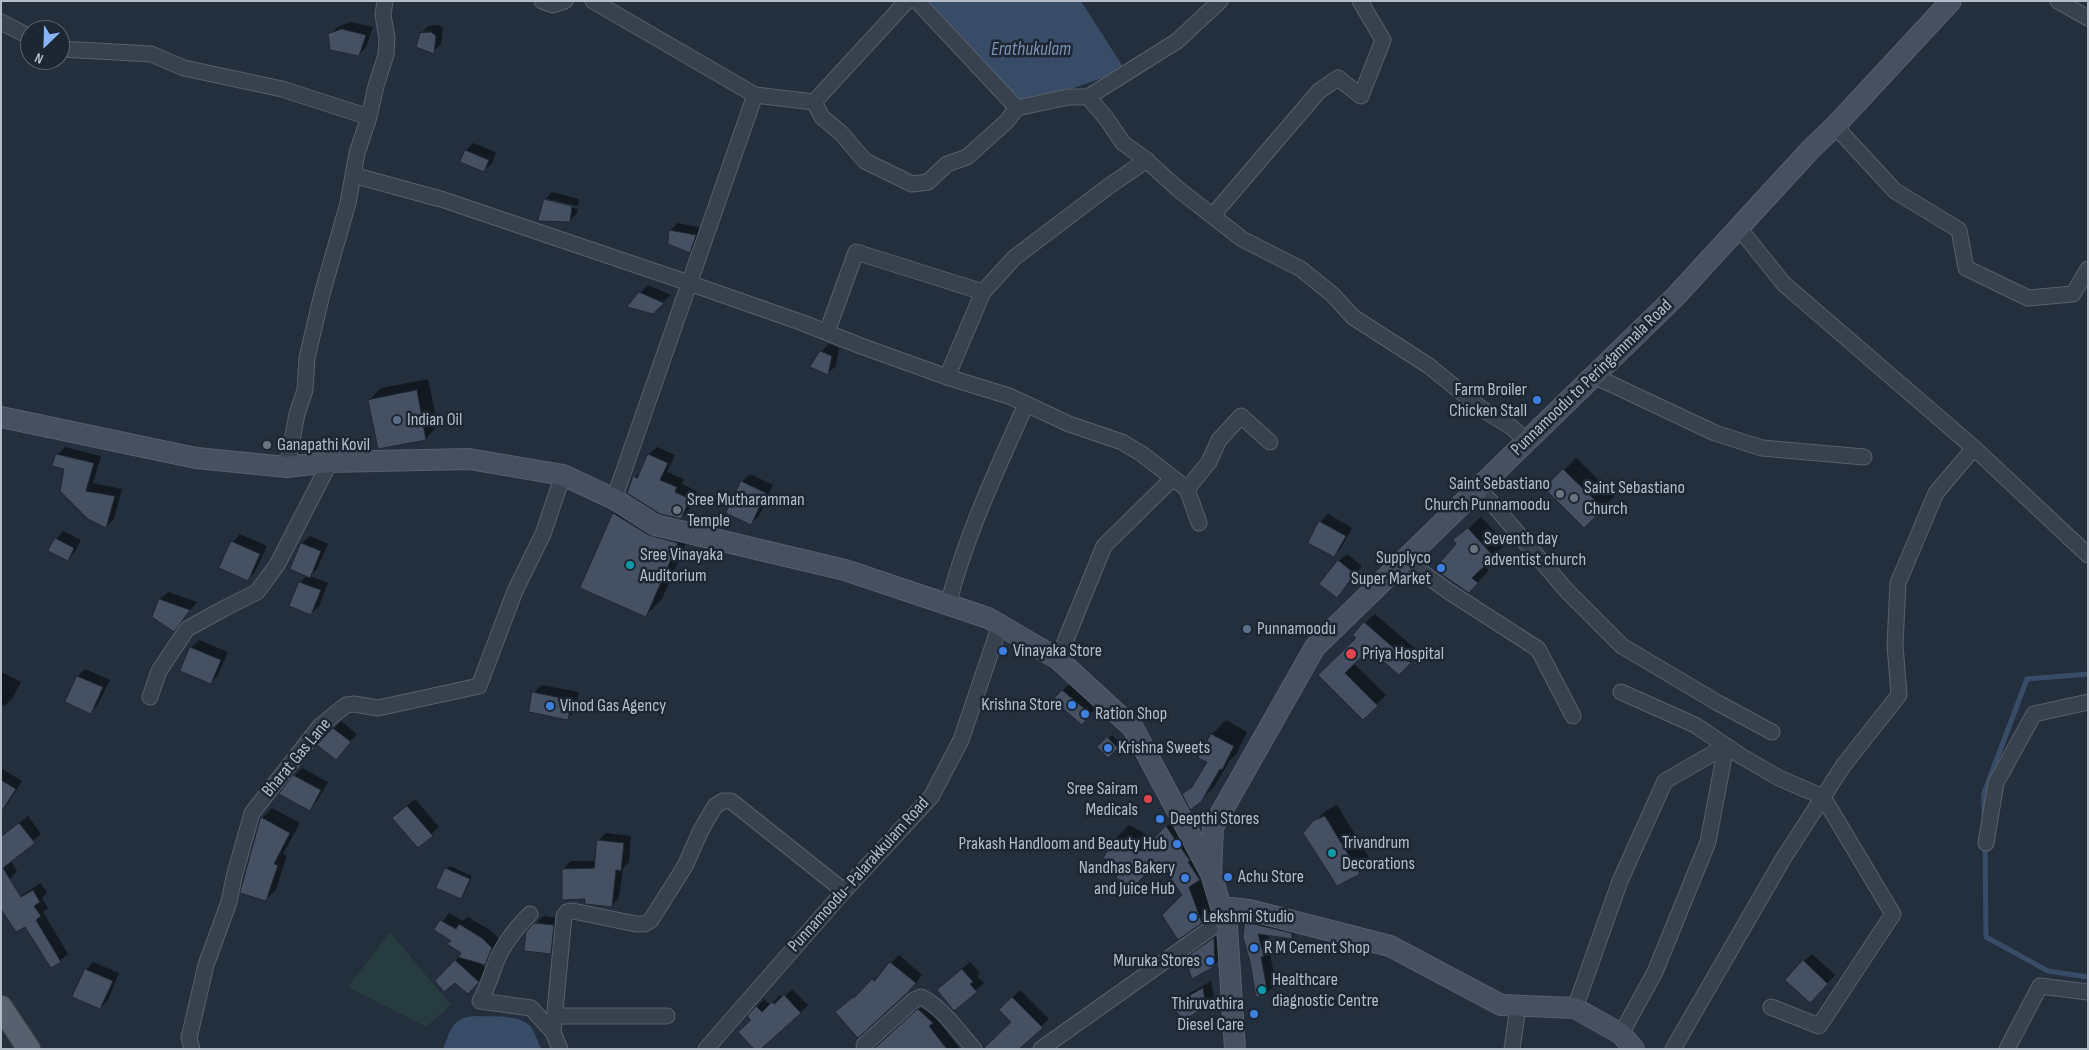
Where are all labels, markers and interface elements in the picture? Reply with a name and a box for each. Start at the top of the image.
north arrow [20,20,70,70]
water label: Erathukulam [991,39,1071,61]
text: N [32,49,46,68]
street label: Punnamoodu to Peringammala Road [1507,295,1677,461]
place label: Farm Broiler Chicken Stall [1449,379,1527,422]
marker: Farm Broiler Chicken Stall [1531,394,1543,406]
place label: Indian Oil [407,409,462,431]
marker: Indian Oil [391,414,403,426]
place label: Ganapathi Kovil [277,434,370,456]
marker: Ganapathi Kovil [261,439,273,451]
place label: Saint Sebastiano Church Punnamoodu [1424,473,1550,516]
place label: Saint Sebastiano Church [1584,477,1685,520]
marker: Saint Sebastiano Church Punnamoodu [1554,488,1566,500]
place label: Sree Mutharamman Temple [687,489,805,532]
marker: Saint Sebastiano Church [1568,492,1580,504]
marker: Sree Mutharamman Temple [671,504,683,516]
place label: Seventh day adventist church [1484,528,1586,570]
marker: Seventh day adventist church [1468,543,1480,555]
place label: Sree Vinayaka Auditorium [640,544,723,586]
place label: Supplyco Super Market [1351,547,1431,590]
marker: Sree Vinayaka Auditorium [624,559,636,571]
marker: Supplyco Super Market [1435,562,1447,574]
place label: Punnamoodu [1257,618,1336,640]
marker: Punnamoodu [1241,623,1253,635]
place label: Vinayaka Store [1013,640,1102,662]
place label: Priya Hospital [1362,643,1444,665]
marker: Vinayaka Store [997,645,1009,657]
marker: Priya Hospital [1344,647,1358,661]
place label: Krishna Store [981,694,1062,716]
place label: Vinod Gas Agency [560,695,666,717]
marker: Krishna Store [1066,699,1078,711]
marker: Vinod Gas Agency [544,700,556,712]
place label: Ration Shop [1095,703,1167,725]
marker: Ration Shop [1079,708,1091,720]
street label: Bharat Gas Lane [258,714,336,802]
place label: Krishna Sweets [1118,737,1210,759]
marker: Krishna Sweets [1102,742,1114,754]
place label: Sree Sairam Medicals [1067,778,1138,821]
street label: Punnamoodu- Palarakkulam Road [784,793,934,957]
marker: Sree Sairam Medicals [1142,793,1154,805]
place label: Deepthi Stores [1170,808,1259,830]
marker: Deepthi Stores [1154,813,1166,825]
place label: Trivandrum Decorations [1342,832,1415,874]
place label: Prakash Handloom and Beauty Hub [959,833,1167,855]
marker: Prakash Handloom and Beauty Hub [1171,838,1183,850]
marker: Trivandrum Decorations [1326,847,1338,859]
place label: Nandhas Bakery and Juice Hub [1079,857,1175,900]
place label: Achu Store [1238,866,1304,888]
marker: Achu Store [1222,871,1234,883]
marker: Nandhas Bakery and Juice Hub [1179,872,1191,884]
place label: Lekshmi Studio [1203,906,1294,928]
marker: Lekshmi Studio [1187,911,1199,923]
place label: R M Cement Shop [1264,937,1370,959]
marker: R M Cement Shop [1248,942,1260,954]
place label: Muruka Stores [1113,950,1200,972]
marker: Muruka Stores [1204,955,1216,967]
place label: Healthcare diagnostic Centre [1272,969,1379,1012]
marker: Healthcare diagnostic Centre [1256,984,1268,996]
place label: Thiruvathira Diesel Care [1171,993,1244,1036]
marker: Thiruvathira Diesel Care [1248,1008,1260,1020]

